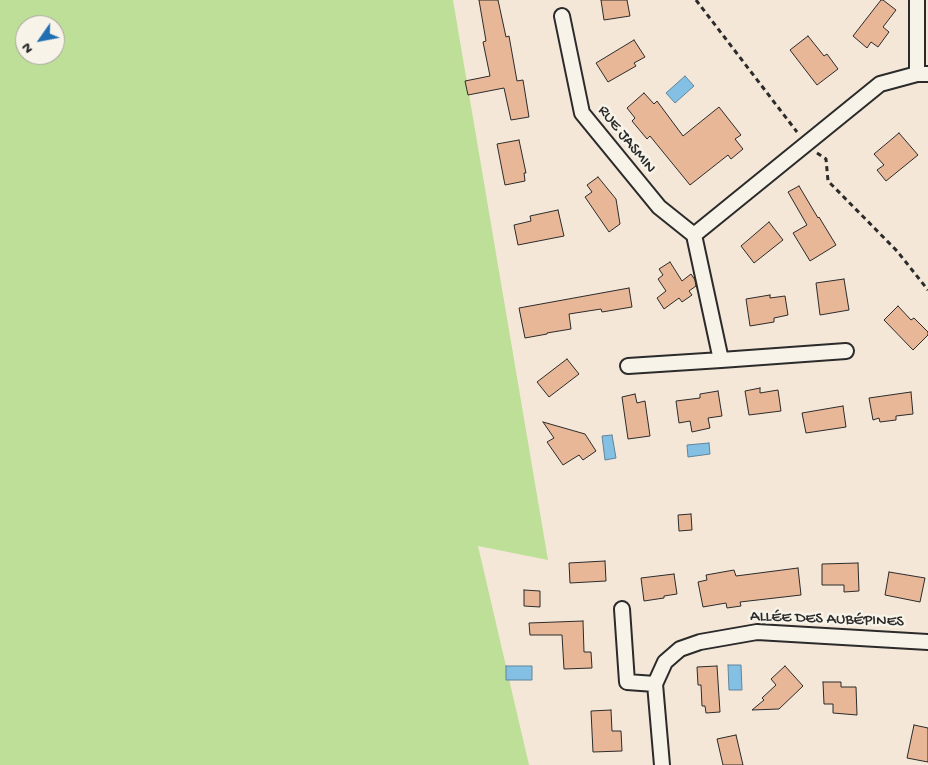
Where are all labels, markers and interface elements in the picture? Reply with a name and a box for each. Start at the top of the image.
north arrow [15,15,65,65]
text: N [18,39,37,56]
street label: RUE JASMIN [593,102,659,178]
street label: ALLÉE DES AUBÉPINES [750,608,904,632]

